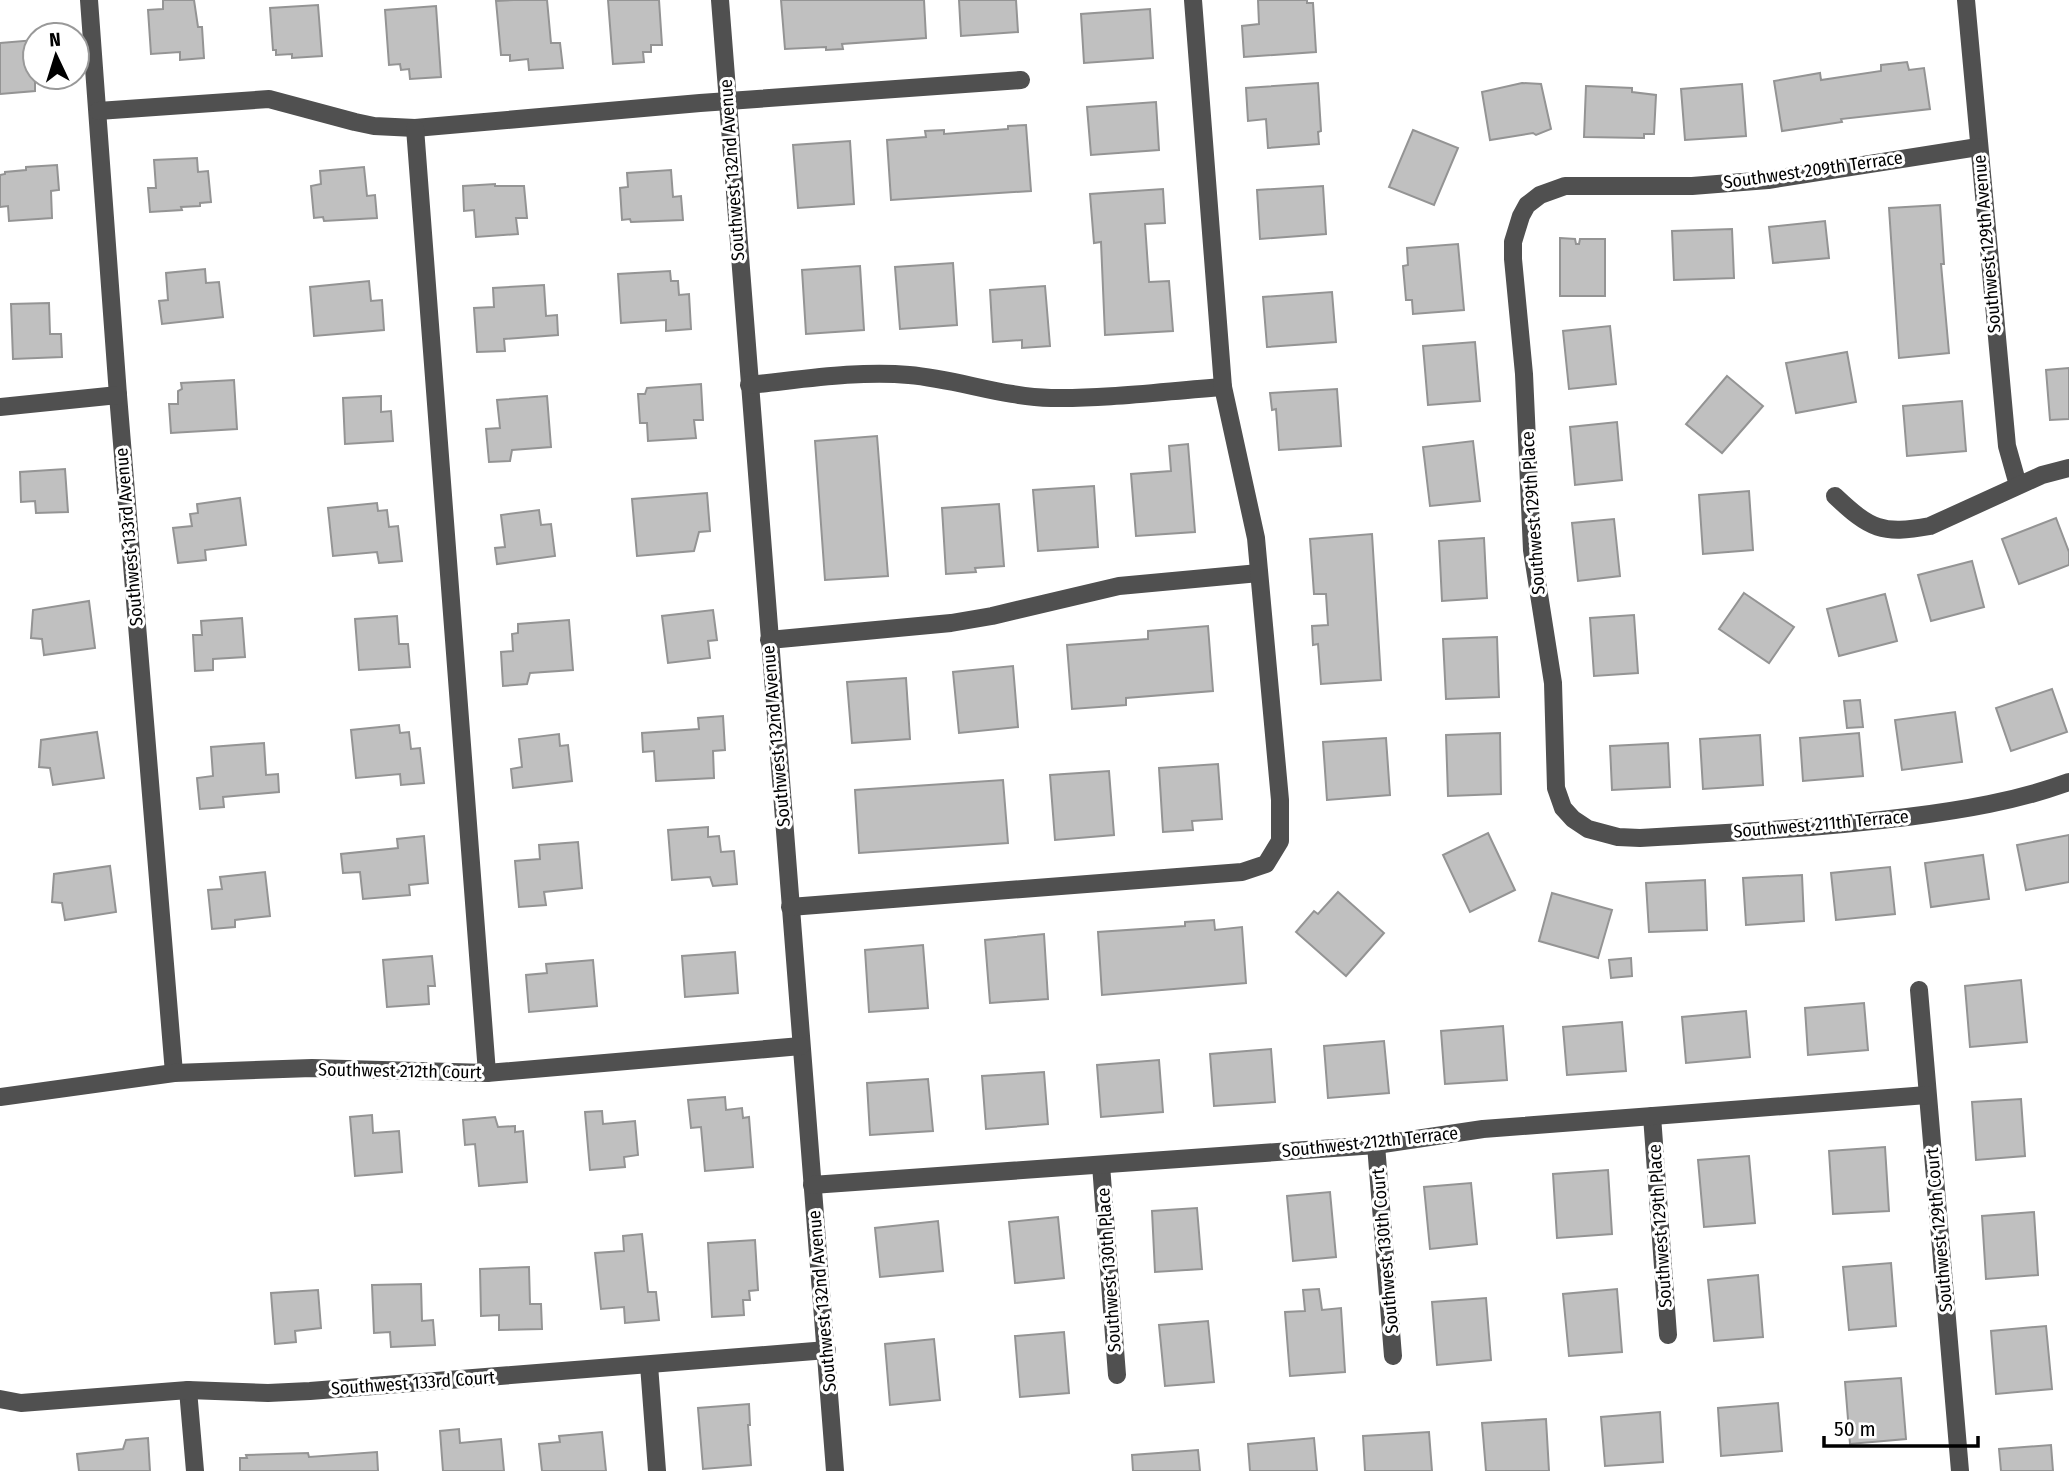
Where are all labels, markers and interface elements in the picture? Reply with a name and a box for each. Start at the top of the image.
north arrow [21,21,91,91]
text: N [48,28,61,51]
street label: Southwest 132nd Avenue [715,78,749,262]
street label: Southwest 209th Terrace [1722,147,1904,193]
street label: Southwest 129th Avenue [1968,154,2006,334]
street label: Southwest 129th Place [1516,430,1550,595]
street label: Southwest 133rd Avenue [110,447,148,627]
street label: Southwest 132nd Avenue [757,644,795,828]
street label: Southwest 211th Terrace [1732,805,1910,843]
street label: Southwest 212th Court [318,1059,482,1083]
street label: Southwest 212th Terrace [1281,1122,1459,1162]
street label: Southwest 129th Place [1643,1143,1677,1308]
street label: Southwest 129th Court [1921,1147,1957,1313]
street label: Southwest 130th Court [1367,1167,1403,1334]
street label: Southwest 130th Place [1092,1187,1126,1353]
street label: Southwest 132nd Avenue [803,1209,841,1393]
street label: Southwest 133rd Court [330,1366,496,1400]
scale bar [1824,1404,1978,1448]
text: 50 m [1834,1416,1876,1442]

